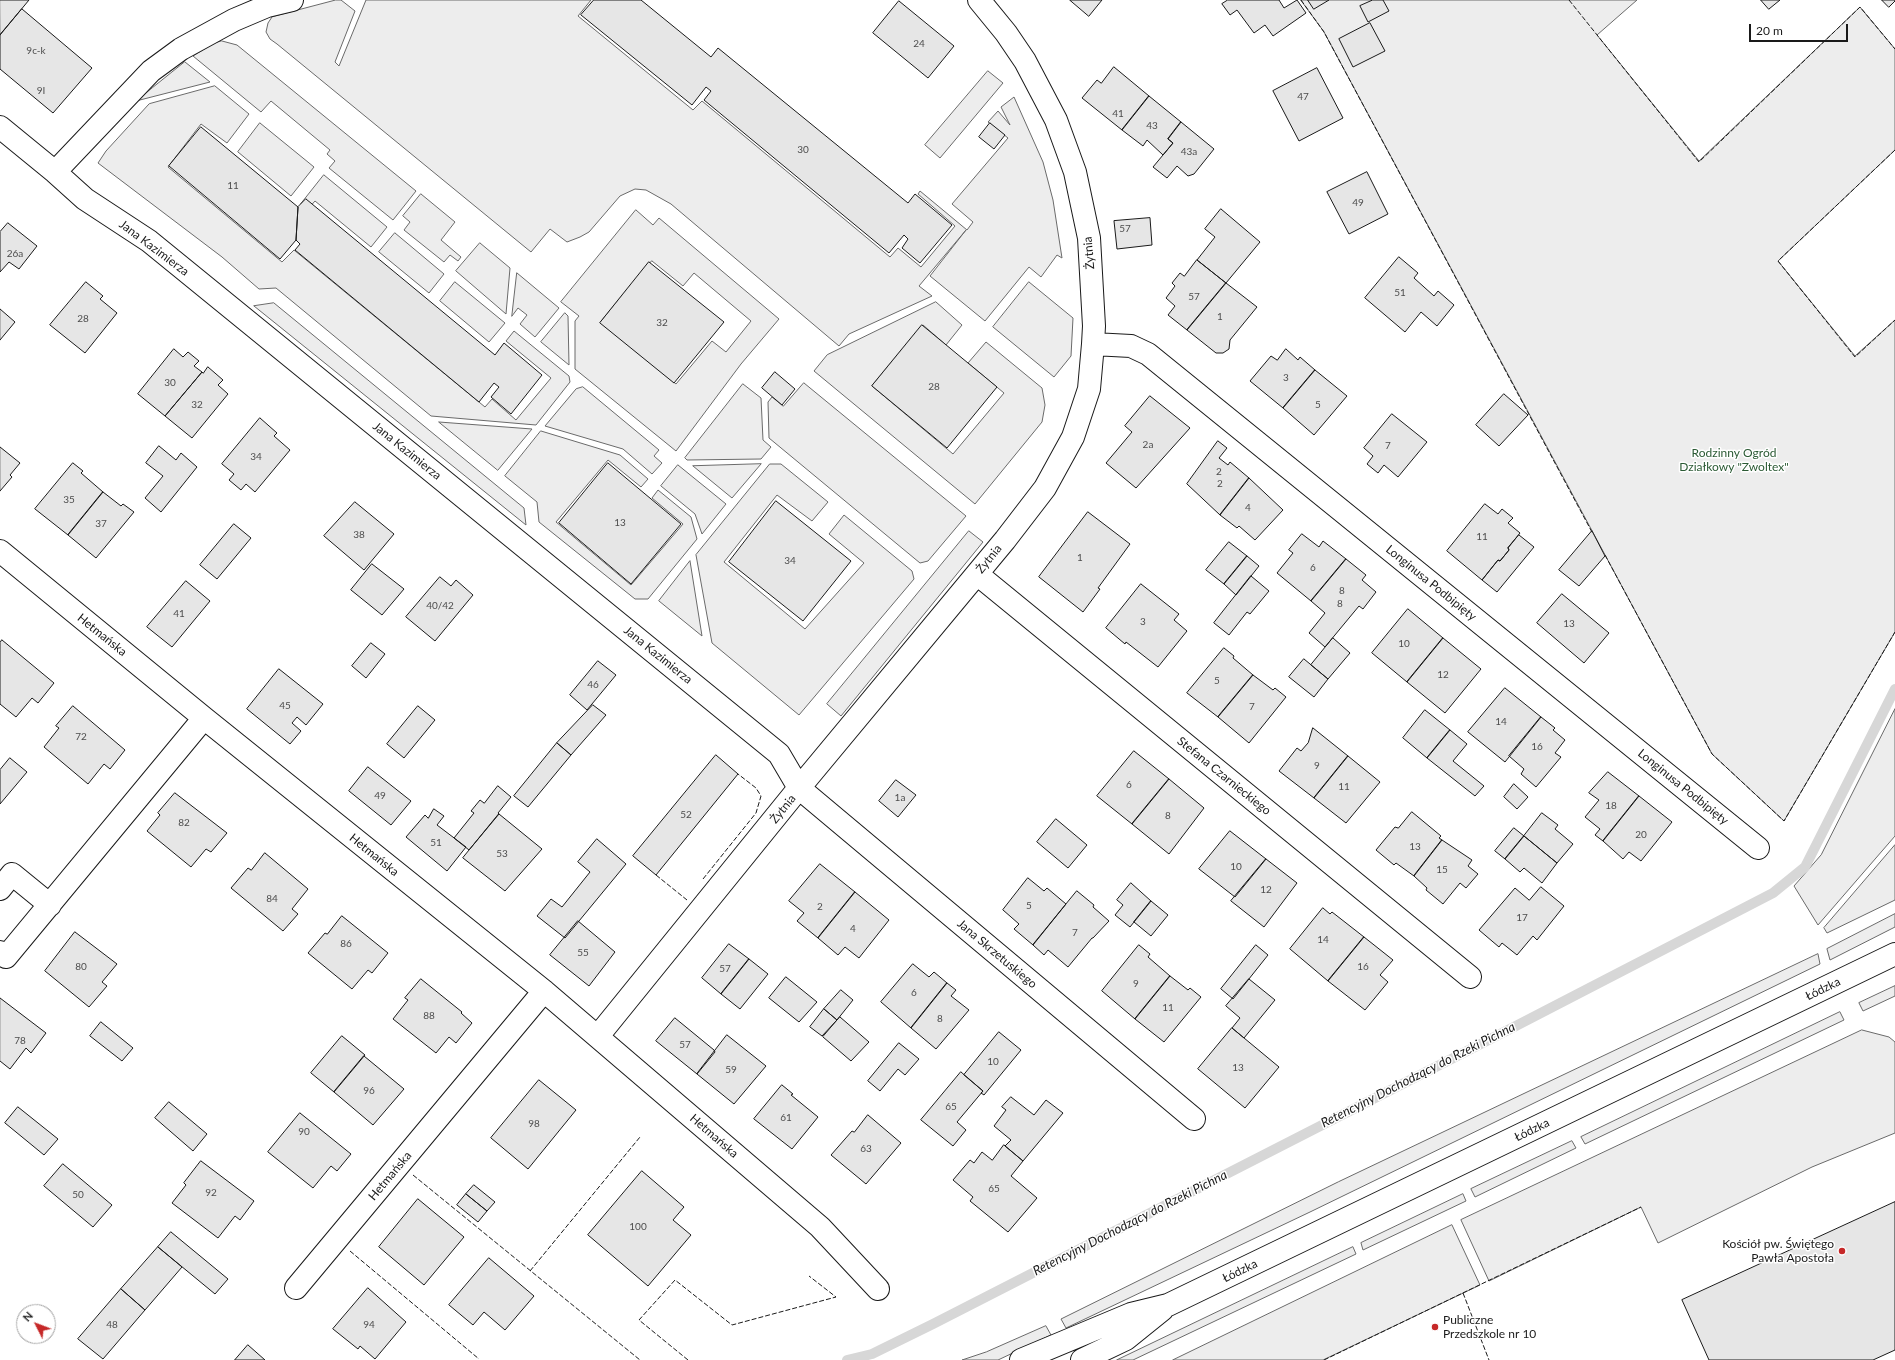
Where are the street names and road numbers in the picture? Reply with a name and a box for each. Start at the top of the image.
street label: Jana Kazimierza [116,217,192,279]
street label: Żytnia [1080,236,1098,270]
street label: Jana Kazimierza [370,419,444,483]
street label: Żytnia [973,542,1005,576]
street label: Longinusa Podbipięty [1383,542,1479,624]
street label: Hetmańska [74,611,130,659]
street label: Jana Kazimierza [621,623,695,687]
street label: Stefana Czarnieckiego [1174,734,1274,818]
street label: Longinusa Podbipięty [1635,746,1731,828]
street label: Żytnia [767,792,799,826]
street label: Hetmańska [346,831,402,879]
street label: Jana Skrzetuskiego [954,917,1040,991]
street label: Łódzka [1803,974,1843,1004]
street label: Hetmańska [687,1111,741,1161]
street label: Łódzka [1512,1115,1552,1145]
street label: Hetmańska [365,1149,415,1203]
street label: Łódzka [1220,1256,1260,1286]

